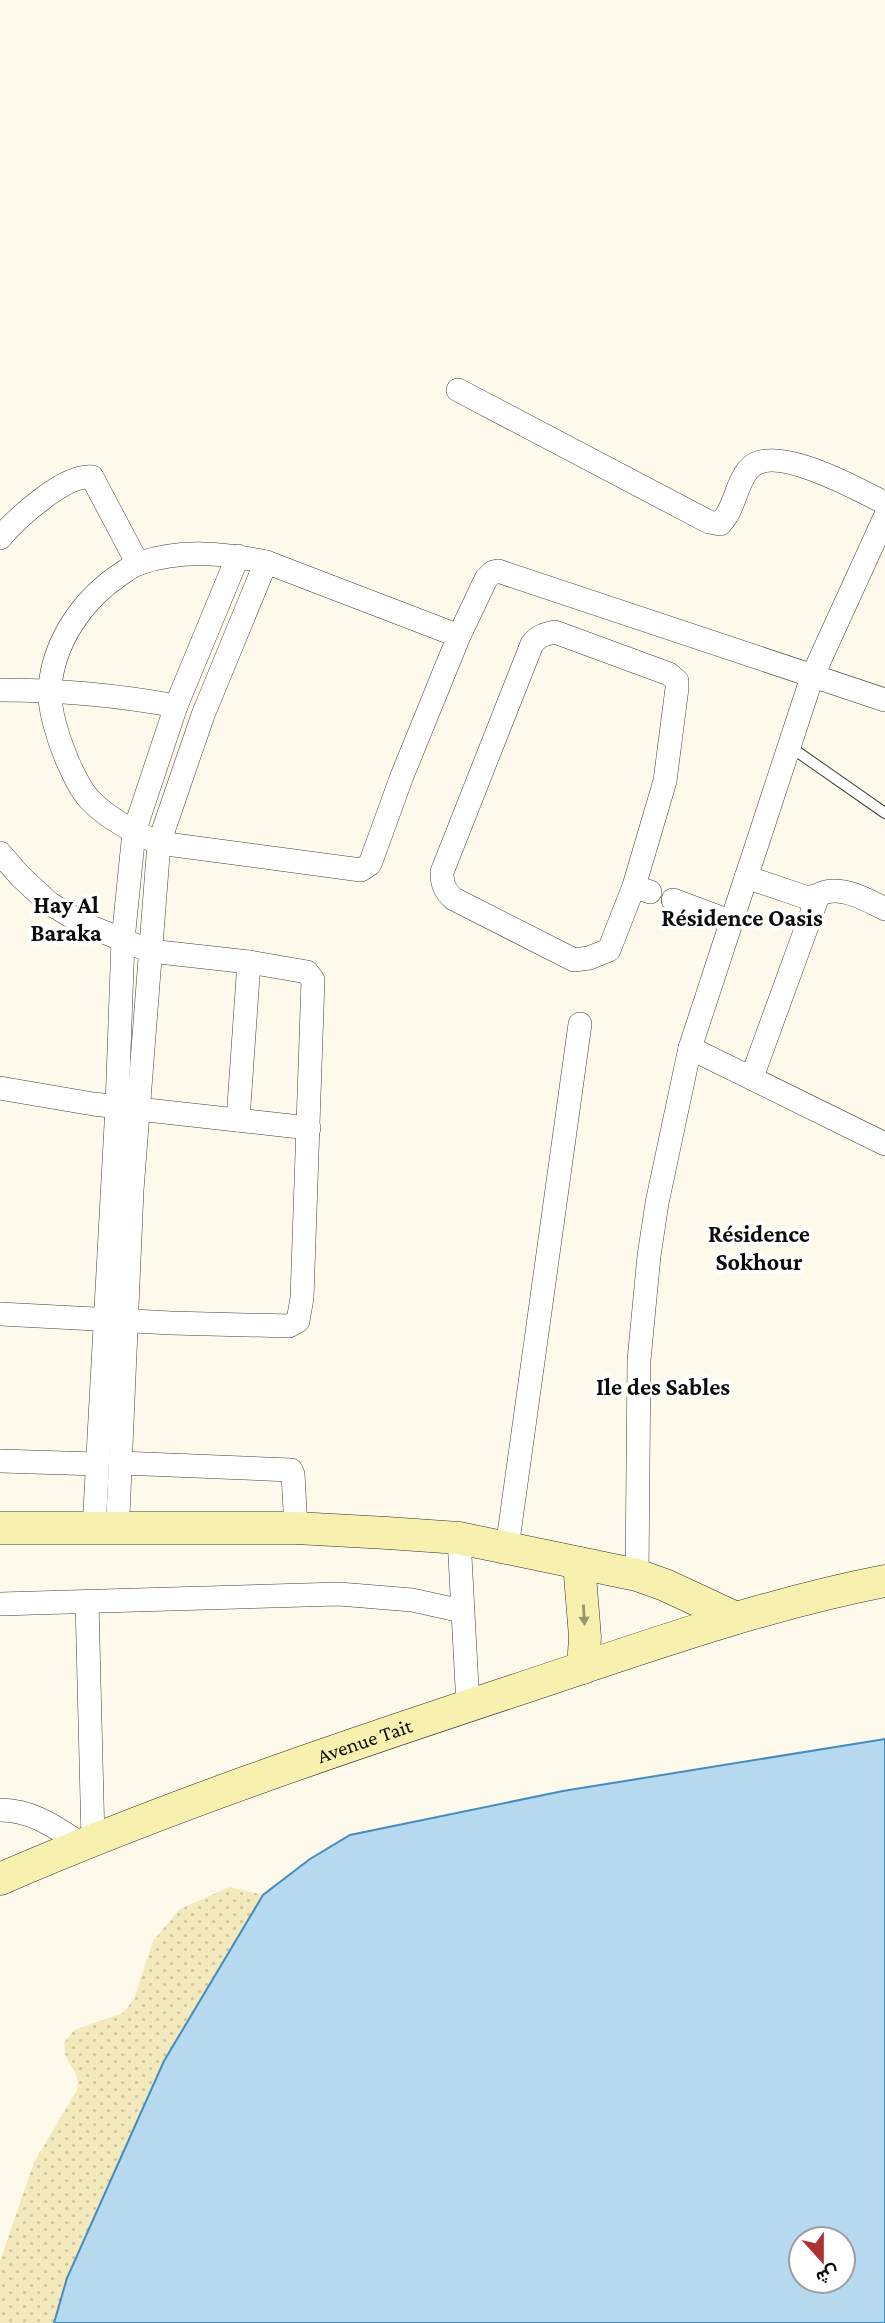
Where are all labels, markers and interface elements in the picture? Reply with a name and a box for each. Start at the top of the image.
district label: Hay Al Baraka [30,891,102,946]
district label: Résidence Oasis [661,904,823,931]
district label: Résidence Sokhour [708,1220,810,1275]
district label: Ile des Sables [596,1373,730,1400]
one-way arrow [578,1604,589,1626]
street label: Avenue Tait [314,1713,416,1768]
north arrow [787,2225,857,2295]
text: ش [813,2261,842,2289]

